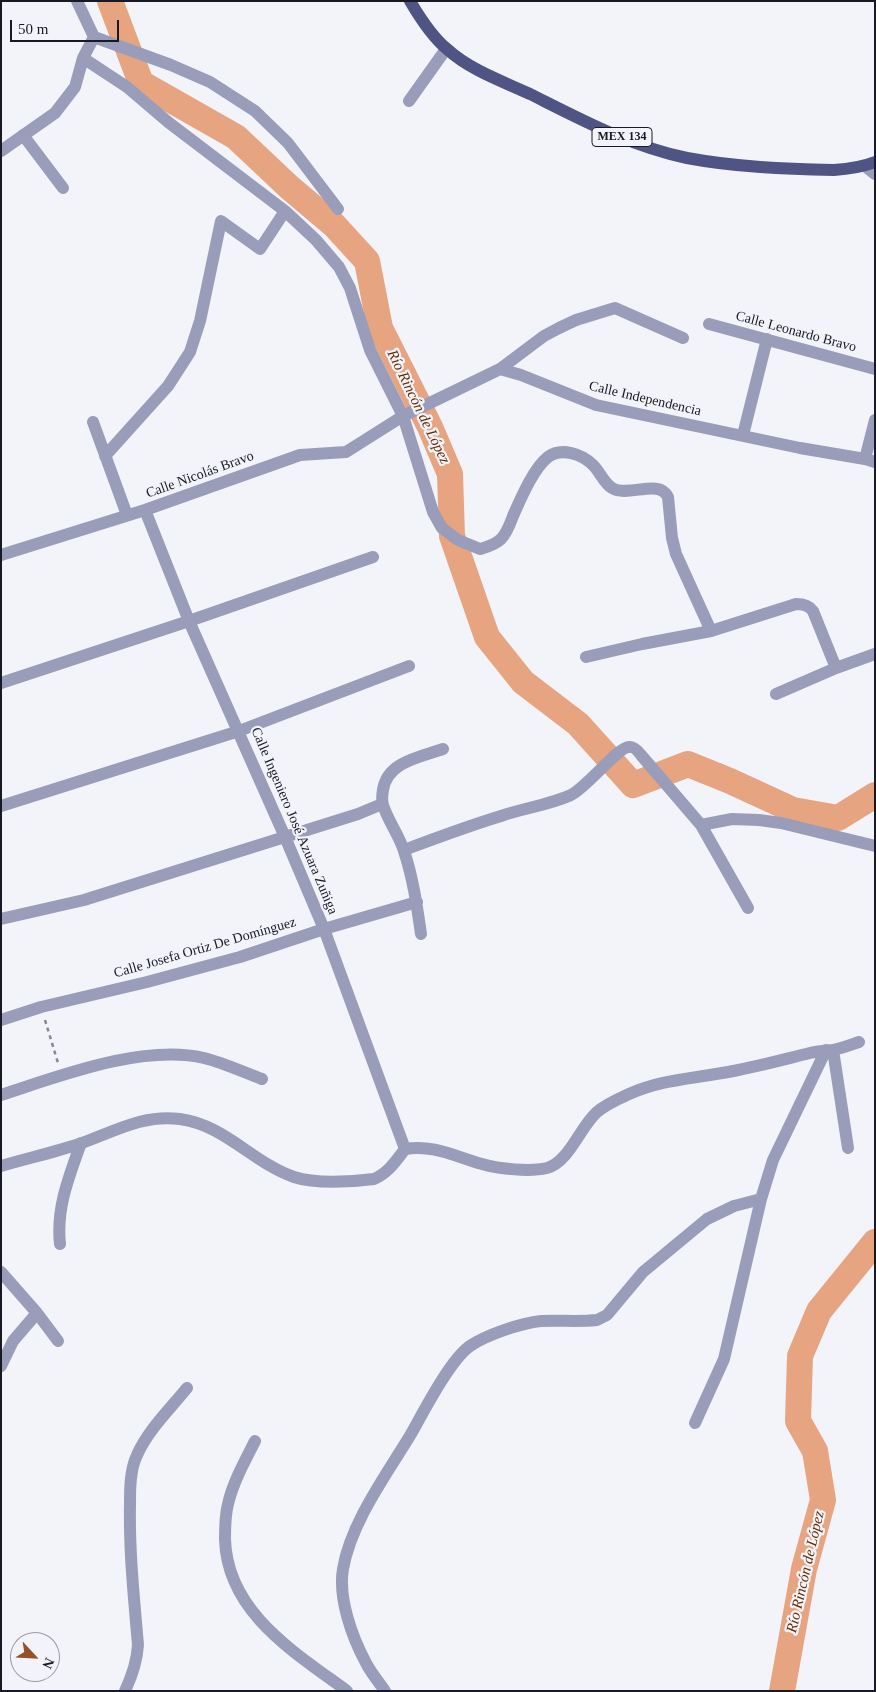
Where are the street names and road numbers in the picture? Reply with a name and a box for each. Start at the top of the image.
road number: MEX 134 [592,128,652,146]
street label: Calle Leonardo Bravo [734,308,858,356]
street label: Calle Independencia [587,378,703,420]
street label: Calle Nicolás Bravo [144,448,256,502]
street label: Calle Ingeniero José Azuara Zuñiga [247,725,341,917]
street label: Calle Josefa Ortiz De Domínguez [112,914,298,982]

